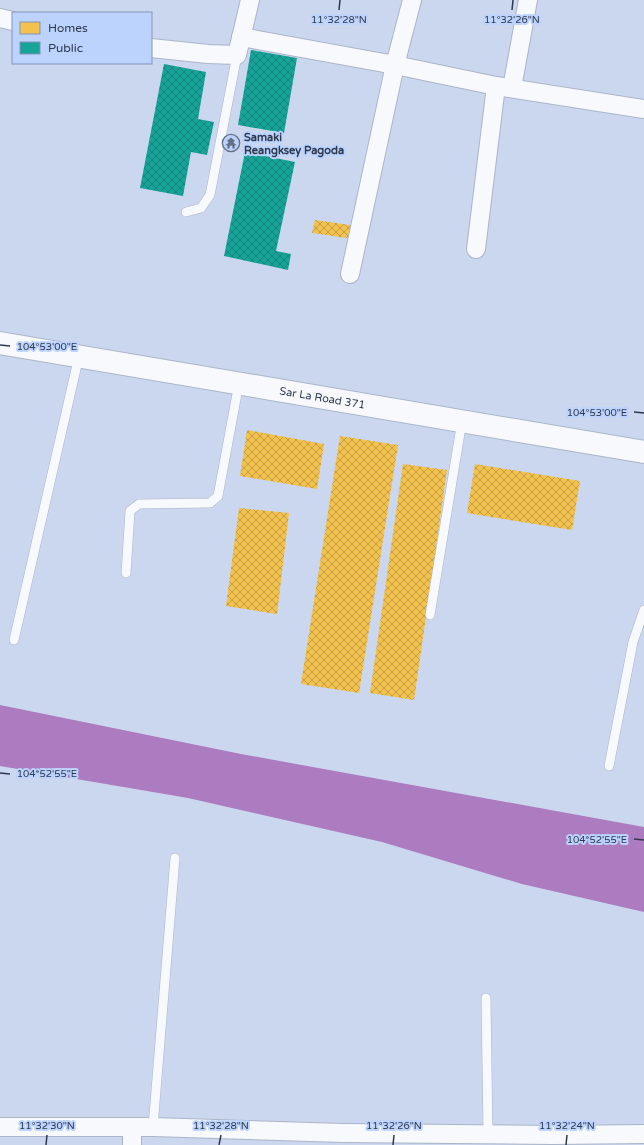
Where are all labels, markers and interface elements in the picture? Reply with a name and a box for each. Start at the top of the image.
legend [12,12,152,64]
text: 11°32'28"N [311,14,367,26]
text: 11°32'26"N [484,14,540,26]
text: Homes [48,21,88,35]
text: Public [48,41,83,55]
place label: Samaki Reangksey Pagoda [244,131,344,158]
temple icon: Samaki Reangksey Pagoda [221,133,241,153]
text: 104°53'00"E [17,341,77,353]
street label: Sar La Road 371 [278,384,366,412]
text: 104°53'00"E [567,407,627,419]
text: 104°52'55"E [17,768,77,780]
text: 104°52'55"E [567,834,627,846]
text: 11°32'30"N [19,1120,75,1132]
text: 11°32'28"N [193,1120,249,1132]
text: 11°32'26"N [366,1120,422,1132]
text: 11°32'24"N [539,1120,595,1132]

